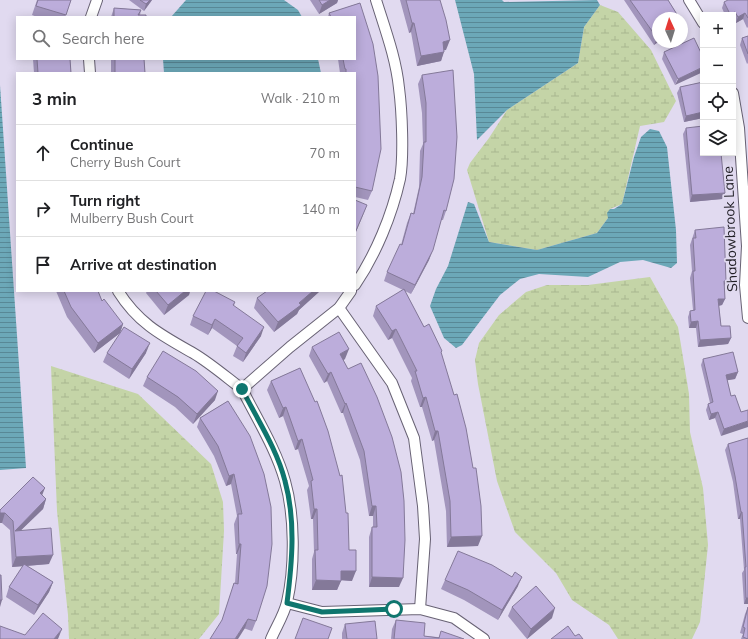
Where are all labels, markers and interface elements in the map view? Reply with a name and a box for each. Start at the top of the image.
north arrow [652,12,688,48]
map controls [700,12,736,156]
button: + [700,12,736,48]
search box [16,16,356,60]
icon: search [30,27,52,49]
text: Search here [62,29,144,48]
button: − [700,48,736,84]
button: locate [700,84,736,120]
text: 3 min [32,88,77,109]
text: Walk · 210 m [261,90,340,106]
button: layers [700,120,736,156]
text: Continue [70,135,133,154]
icon: ahead [32,142,54,164]
text: 70 m [310,145,340,161]
text: Cherry Bush Court [70,154,180,170]
street label: Shadowbrook Lane [719,166,741,292]
text: Turn right [70,191,140,210]
icon: right [32,198,54,220]
text: 140 m [302,201,340,217]
text: Mulberry Bush Court [70,210,194,226]
icon: arrive [32,254,54,276]
text: Arrive at destination [70,255,217,274]
route end [233,380,251,398]
route start [385,600,403,618]

